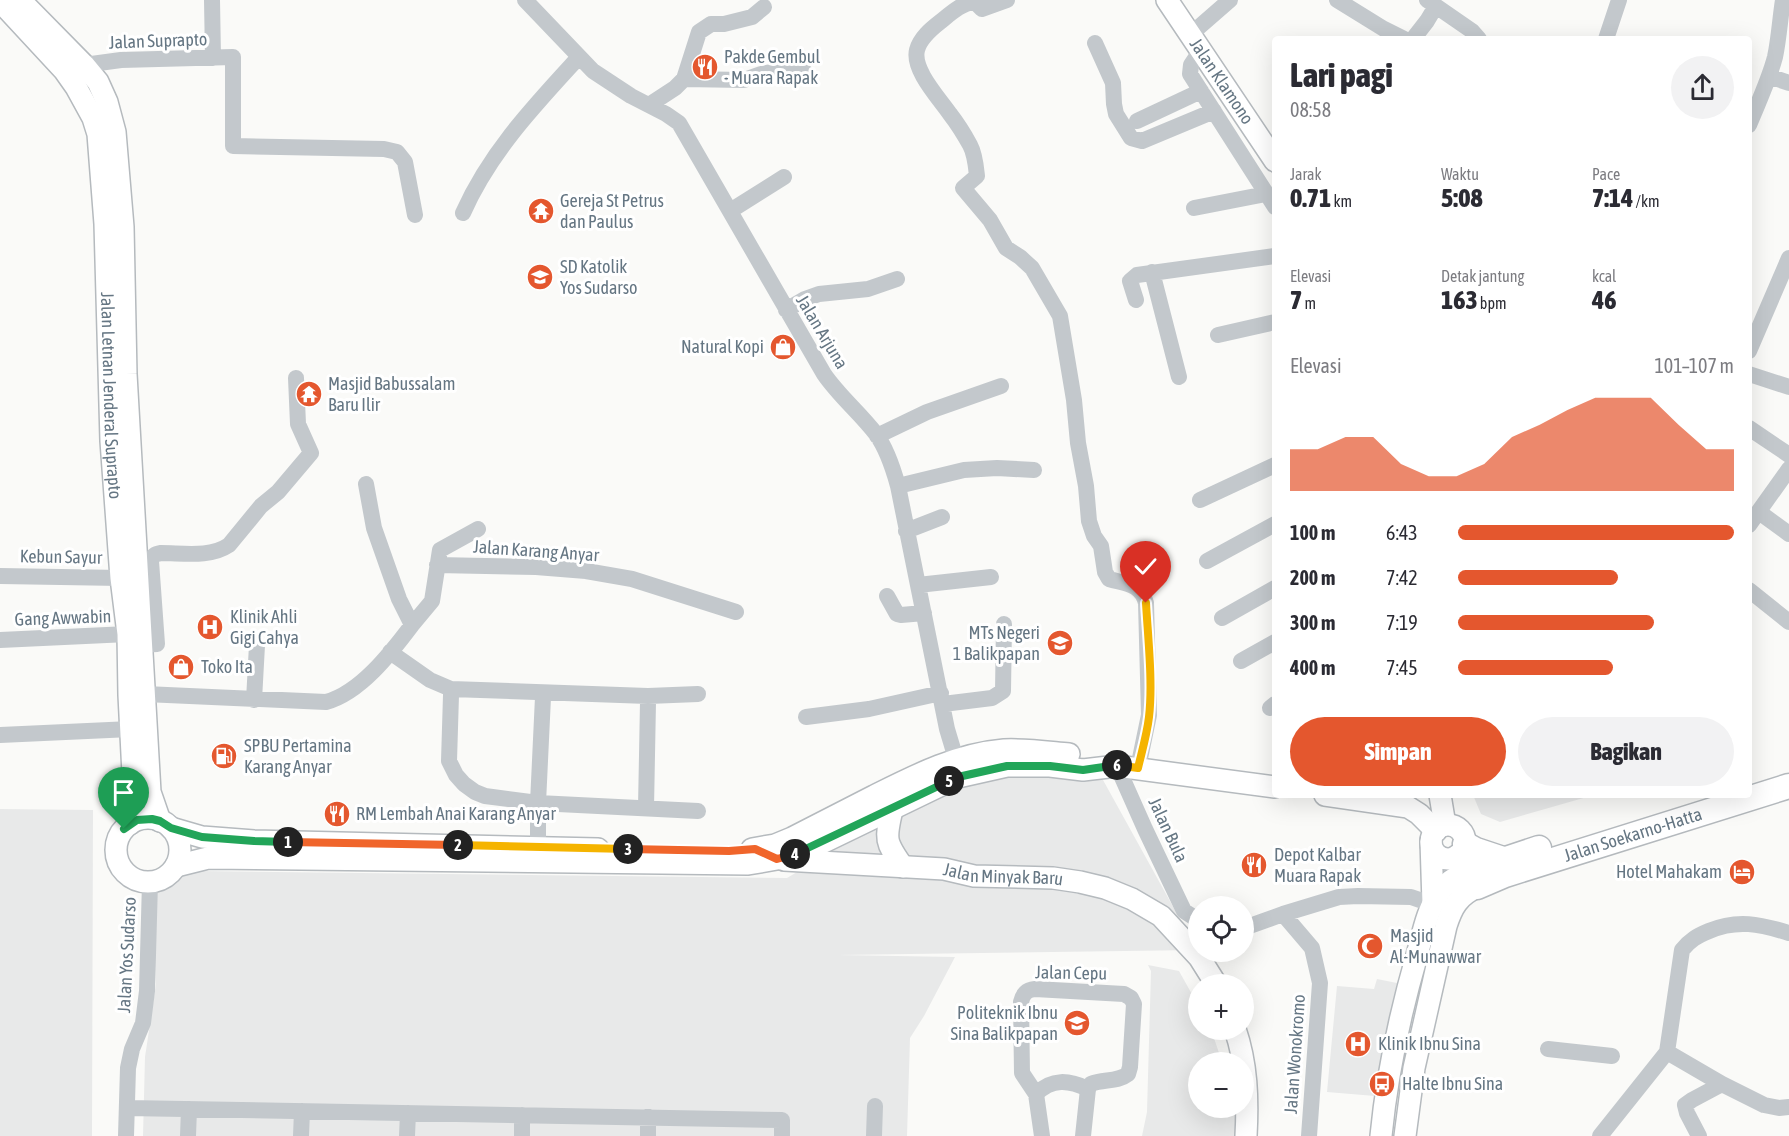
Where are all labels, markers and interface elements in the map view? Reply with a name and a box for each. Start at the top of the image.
street label: Jalan Suprapto [108,28,208,53]
street label: Jalan Klamono [1186,34,1258,128]
place label: Pakde Gembul - Muara Rapak [724,46,820,88]
restaurant icon: Pakde Gembul - Muara Rapak [690,52,720,82]
text: Lari pagi [1290,56,1393,94]
button: share [1671,56,1734,119]
text: 08:58 [1290,98,1331,121]
text: Jarak [1290,165,1321,183]
text: Waktu [1441,165,1479,183]
text: Pace [1592,165,1620,183]
text: 0.71 [1290,183,1331,213]
text: 5:08 [1441,183,1483,213]
text: 7:14 [1592,183,1633,213]
place label: Gereja St Petrus dan Paulus [560,190,664,232]
text: km [1331,192,1352,210]
text: /km [1633,192,1659,210]
temple icon: Gereja St Petrus dan Paulus [526,196,556,226]
place label: SD Katolik Yos Sudarso [560,256,638,298]
school or university icon: SD Katolik Yos Sudarso [525,262,555,292]
text: Elevasi [1290,267,1331,285]
text: Detak jantung [1441,267,1524,285]
text: kcal [1592,267,1616,285]
text: 7 [1290,285,1302,315]
text: 163 [1441,285,1478,315]
text: 46 [1592,285,1616,315]
street label: Jalan Arjuna [792,291,853,373]
street label: Jalan Letnan Jenderal Suprapto [97,292,126,500]
text: m [1302,294,1316,312]
text: bpm [1478,294,1507,312]
shop icon: Natural Kopi [768,332,798,362]
place label: Natural Kopi [681,336,764,357]
text: Elevasi [1290,354,1342,377]
text: 101–107 m [1654,354,1734,377]
place label: Masjid Babussalam Baru Ilir [328,373,455,415]
temple icon: Masjid Babussalam Baru Ilir [294,379,324,409]
text: 100 m [1290,521,1335,544]
text: 6:43 [1386,521,1418,544]
street label: Jalan Karang Anyar [472,536,600,565]
pin [1120,541,1171,603]
street label: Kebun Sayur [20,545,103,568]
icon: check [1129,550,1162,583]
text: 200 m [1290,566,1335,589]
text: 7:42 [1386,566,1418,589]
street label: Gang Awwabin [14,605,112,630]
place label: Klinik Ahli Gigi Cahya [230,606,299,648]
text: 300 m [1290,611,1335,634]
text: 7:19 [1386,611,1418,634]
hospital icon: Klinik Ahli Gigi Cahya [195,612,225,642]
place label: MTs Negeri 1 Balikpapan [953,622,1040,664]
school or university icon: MTs Negeri 1 Balikpapan [1045,628,1075,658]
shop icon: Toko Ita [166,652,196,682]
place label: Toko Ita [201,656,253,677]
text: 400 m [1290,656,1335,679]
text: 7:45 [1386,656,1418,679]
button: Simpan [1290,717,1506,786]
button: Bagikan [1518,717,1734,786]
place label: SPBU Pertamina Karang Anyar [244,735,352,777]
fuel station icon: SPBU Pertamina Karang Anyar [209,741,239,771]
pin: 6 [1102,750,1132,780]
text: 6 [1113,756,1121,774]
pin: 5 [934,766,964,796]
pin [98,767,149,829]
text: 5 [945,772,953,790]
icon: arrive [107,776,140,809]
street label: Jalan Bula [1144,794,1193,865]
restaurant icon: RM Lembah Anai Karang Anyar [322,799,352,829]
place label: RM Lembah Anai Karang Anyar [356,803,556,824]
street label: Jalan Soekarno-Hatta [1561,803,1704,866]
pin: 1 [273,827,303,857]
pin: 2 [443,830,473,860]
text: 1 [284,833,292,851]
pin: 3 [613,834,643,864]
text: 2 [454,836,462,854]
pin: 4 [780,839,810,869]
text: 3 [624,840,632,858]
place label: Depot Kalbar Muara Rapak [1274,844,1361,886]
text: 4 [791,845,799,863]
restaurant icon: Depot Kalbar Muara Rapak [1239,850,1269,880]
hotel icon: Hotel Mahakam [1727,857,1757,887]
street label: Jalan Minyak Baru [941,858,1065,889]
place label: Hotel Mahakam [1616,861,1722,882]
map controls [1188,896,1254,1118]
button: locate [1188,896,1254,962]
street label: Jalan Yos Sudarso [113,897,140,1013]
place label: Masjid Al-Munawwar [1390,925,1482,967]
mosque icon: Masjid Al-Munawwar [1355,931,1385,961]
street label: Jalan Cepu [1035,961,1107,984]
button: + [1188,974,1254,1040]
street label: Jalan Wonokromo [1280,994,1309,1114]
place label: Politeknik Ibnu Sina Balikpapan [950,1002,1058,1044]
school or university icon: Politeknik Ibnu Sina Balikpapan [1062,1008,1092,1038]
hospital icon: Klinik Ibnu Sina [1343,1029,1373,1059]
place label: Klinik Ibnu Sina [1378,1033,1481,1054]
button: − [1188,1052,1254,1118]
bus stop icon: Halte Ibnu Sina [1367,1069,1397,1099]
place label: Halte Ibnu Sina [1402,1073,1503,1094]

